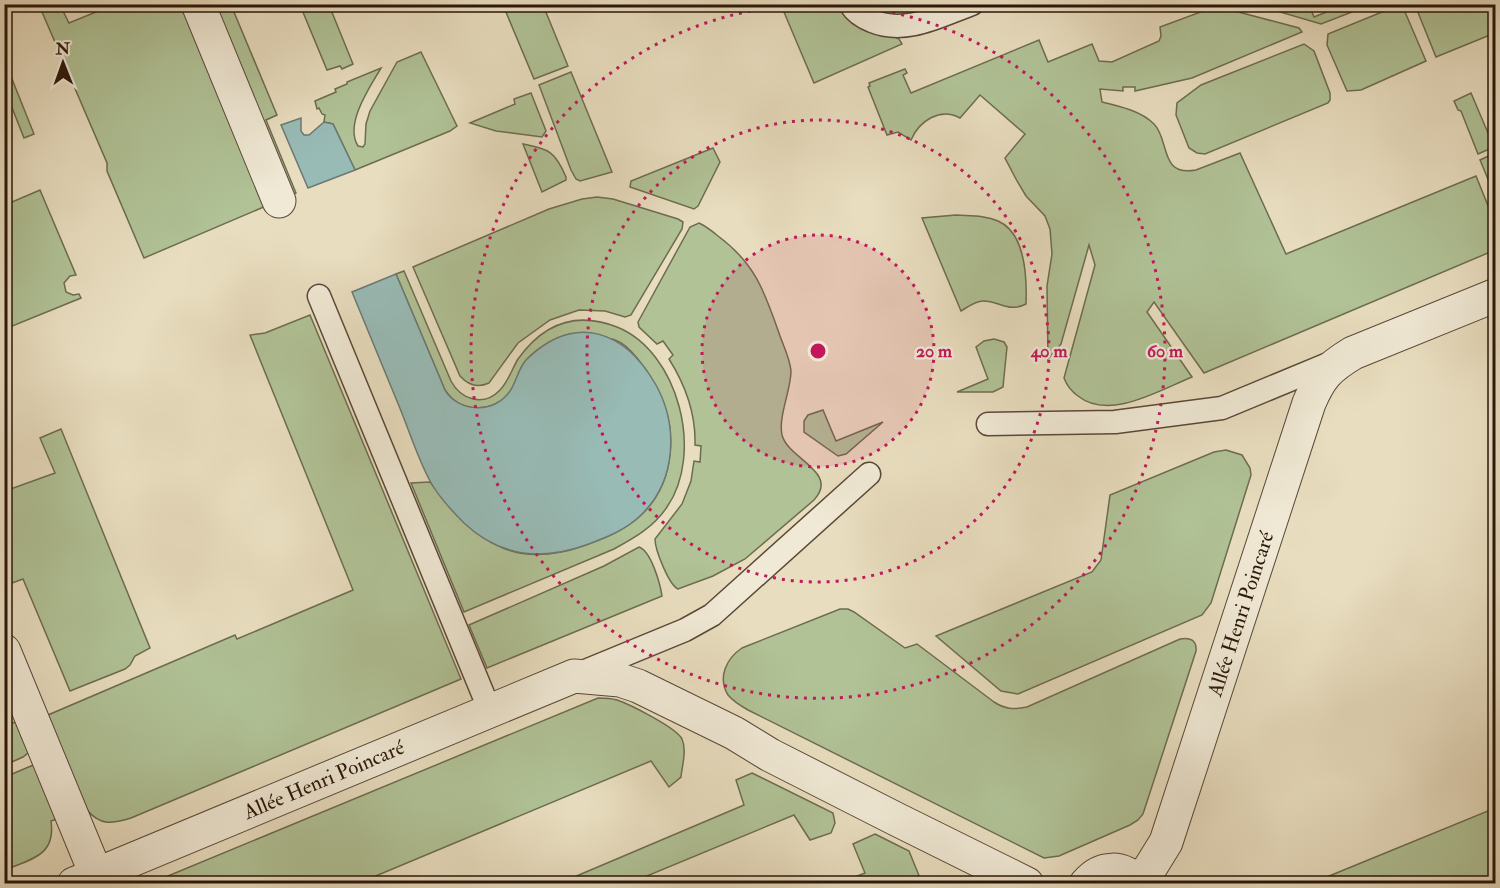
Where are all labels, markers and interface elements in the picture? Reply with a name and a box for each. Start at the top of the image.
north arrow [33,33,93,93]
text: N [54,39,71,59]
text: 20 m [916,340,953,363]
text: 40 m [1030,340,1068,363]
text: 60 m [1147,340,1184,363]
centre of rings [808,341,828,361]
street label: Allée Henri Poincaré [1201,528,1281,701]
street label: Allée Henri Poincaré [239,734,409,826]

